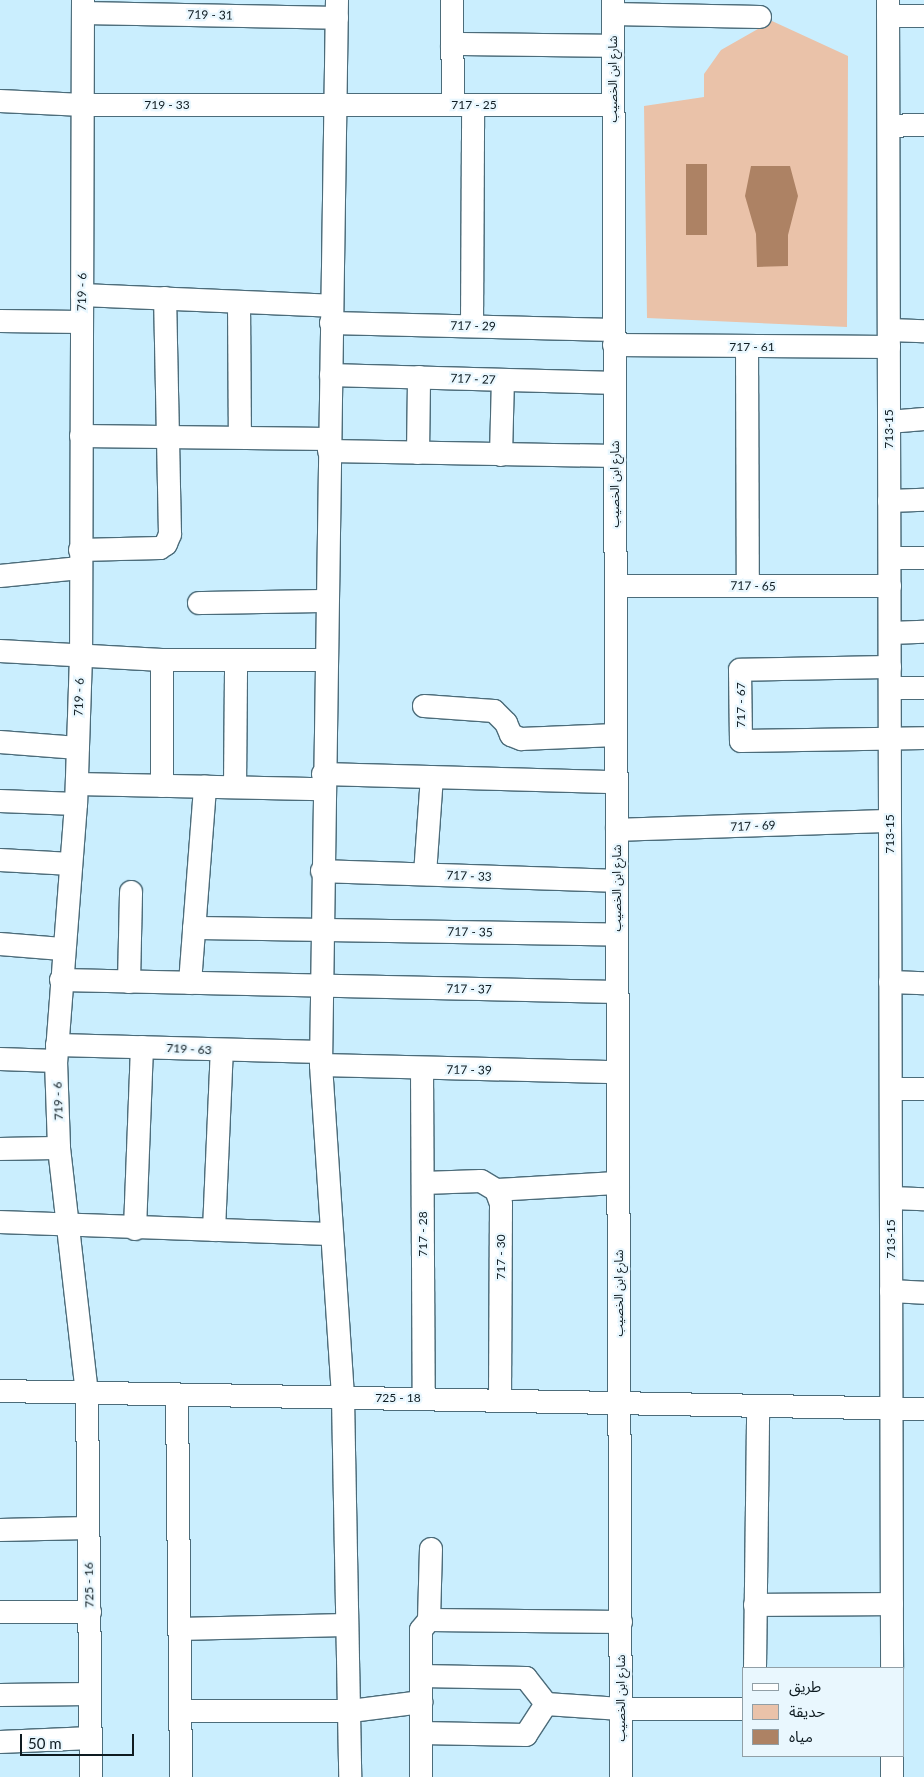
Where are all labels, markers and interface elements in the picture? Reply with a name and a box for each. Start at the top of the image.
street label: 719 - 31 [187,7,233,23]
street label: شارع ابن الخصيب [606,36,620,122]
street label: 719 - 33 [144,98,190,112]
street label: 717 - 25 [451,98,497,112]
street label: 719 - 6 [74,273,90,311]
street label: 717 - 29 [450,318,496,334]
street label: 717 - 61 [729,340,775,354]
street label: 717 - 27 [450,371,496,387]
street label: 713-15 [882,409,896,449]
street label: شارع ابن الخصيب [608,441,622,527]
street label: 717 - 65 [730,578,776,594]
street label: 719 - 6 [71,678,87,716]
street label: 717 - 67 [734,682,748,728]
street label: 713-15 [883,814,897,854]
street label: 717 - 69 [730,818,776,834]
street label: شارع ابن الخصيب [610,845,624,931]
street label: 717 - 33 [446,868,492,884]
street label: 717 - 35 [447,924,493,940]
street label: 717 - 37 [446,981,492,997]
street label: 719 - 63 [166,1041,212,1057]
street label: 717 - 39 [446,1062,492,1078]
street label: 719 - 6 [50,1082,66,1120]
street label: 717 - 28 [416,1211,430,1257]
street label: 713-15 [884,1219,898,1259]
street label: 717 - 30 [494,1234,508,1280]
street label: شارع ابن الخصيب [612,1250,626,1336]
street label: 725 - 18 [375,1391,421,1405]
street label: 725 - 16 [81,1562,97,1608]
street label: شارع ابن الخصيب [614,1655,628,1741]
legend [742,1667,904,1757]
text: طريق [789,1677,821,1695]
text: حديقة [789,1702,825,1720]
scale bar [22,1724,136,1756]
text: مياه [789,1727,813,1745]
text: 50 m [28,1734,62,1752]

